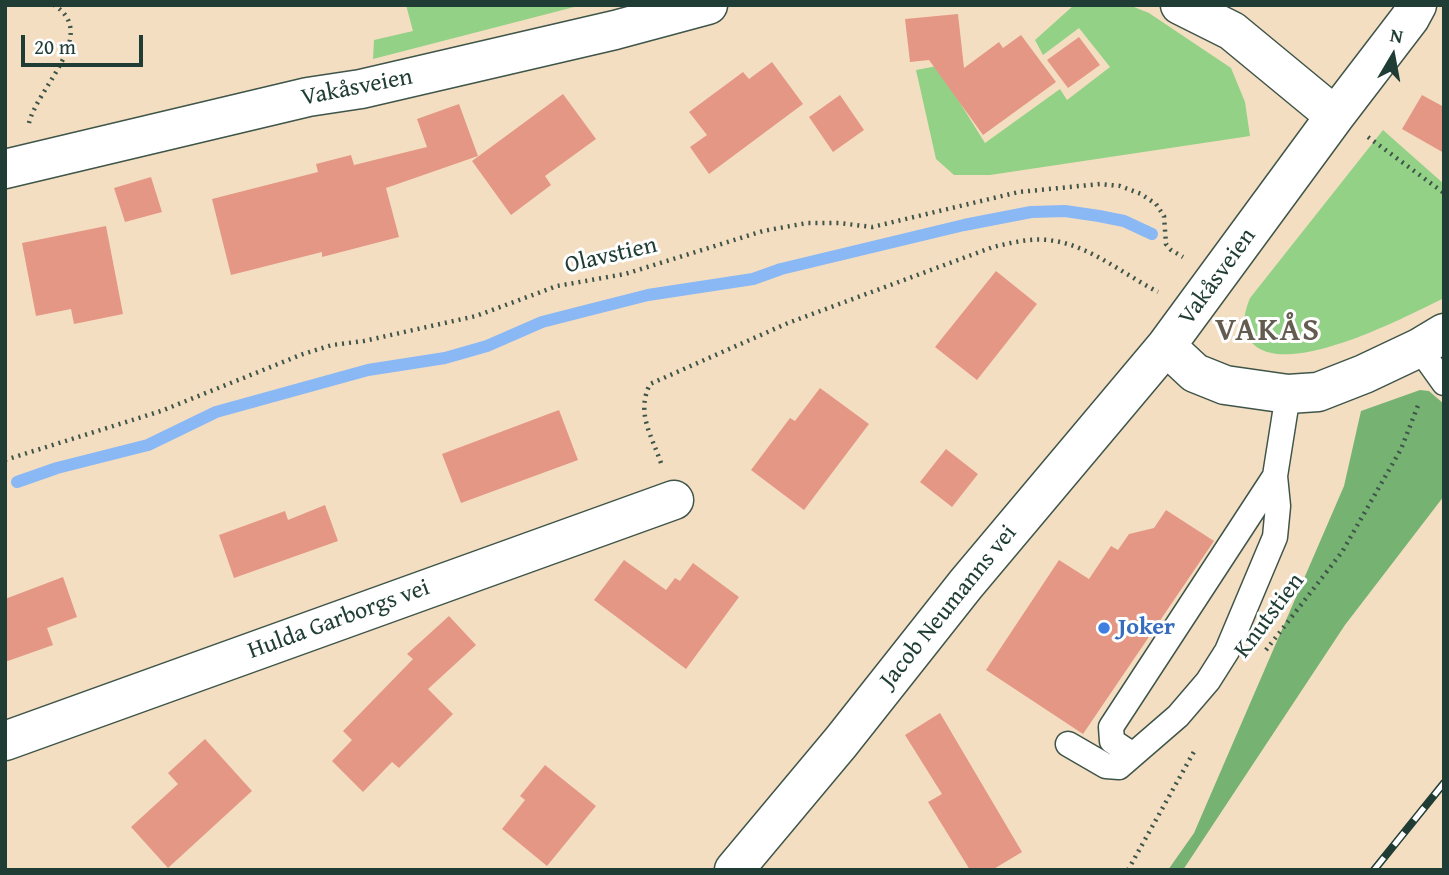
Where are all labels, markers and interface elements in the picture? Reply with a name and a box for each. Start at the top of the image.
text: N [1388,20,1405,50]
scale bar [24,21,147,65]
north arrow [1358,21,1428,91]
text: 20 m [34,31,76,62]
street label: Vakåsveien [299,63,415,113]
street label: Vakåsveien [1173,223,1263,331]
street label: Olavstien [562,231,660,281]
district label: VAKÅS [1216,313,1320,351]
street label: Jacob Neumanns vei [874,520,1024,694]
street label: Knutstien [1229,568,1311,664]
street label: Hulda Garborgs vei [244,574,434,666]
place label: Joker [1118,614,1175,642]
marker: Joker [1096,620,1112,636]

